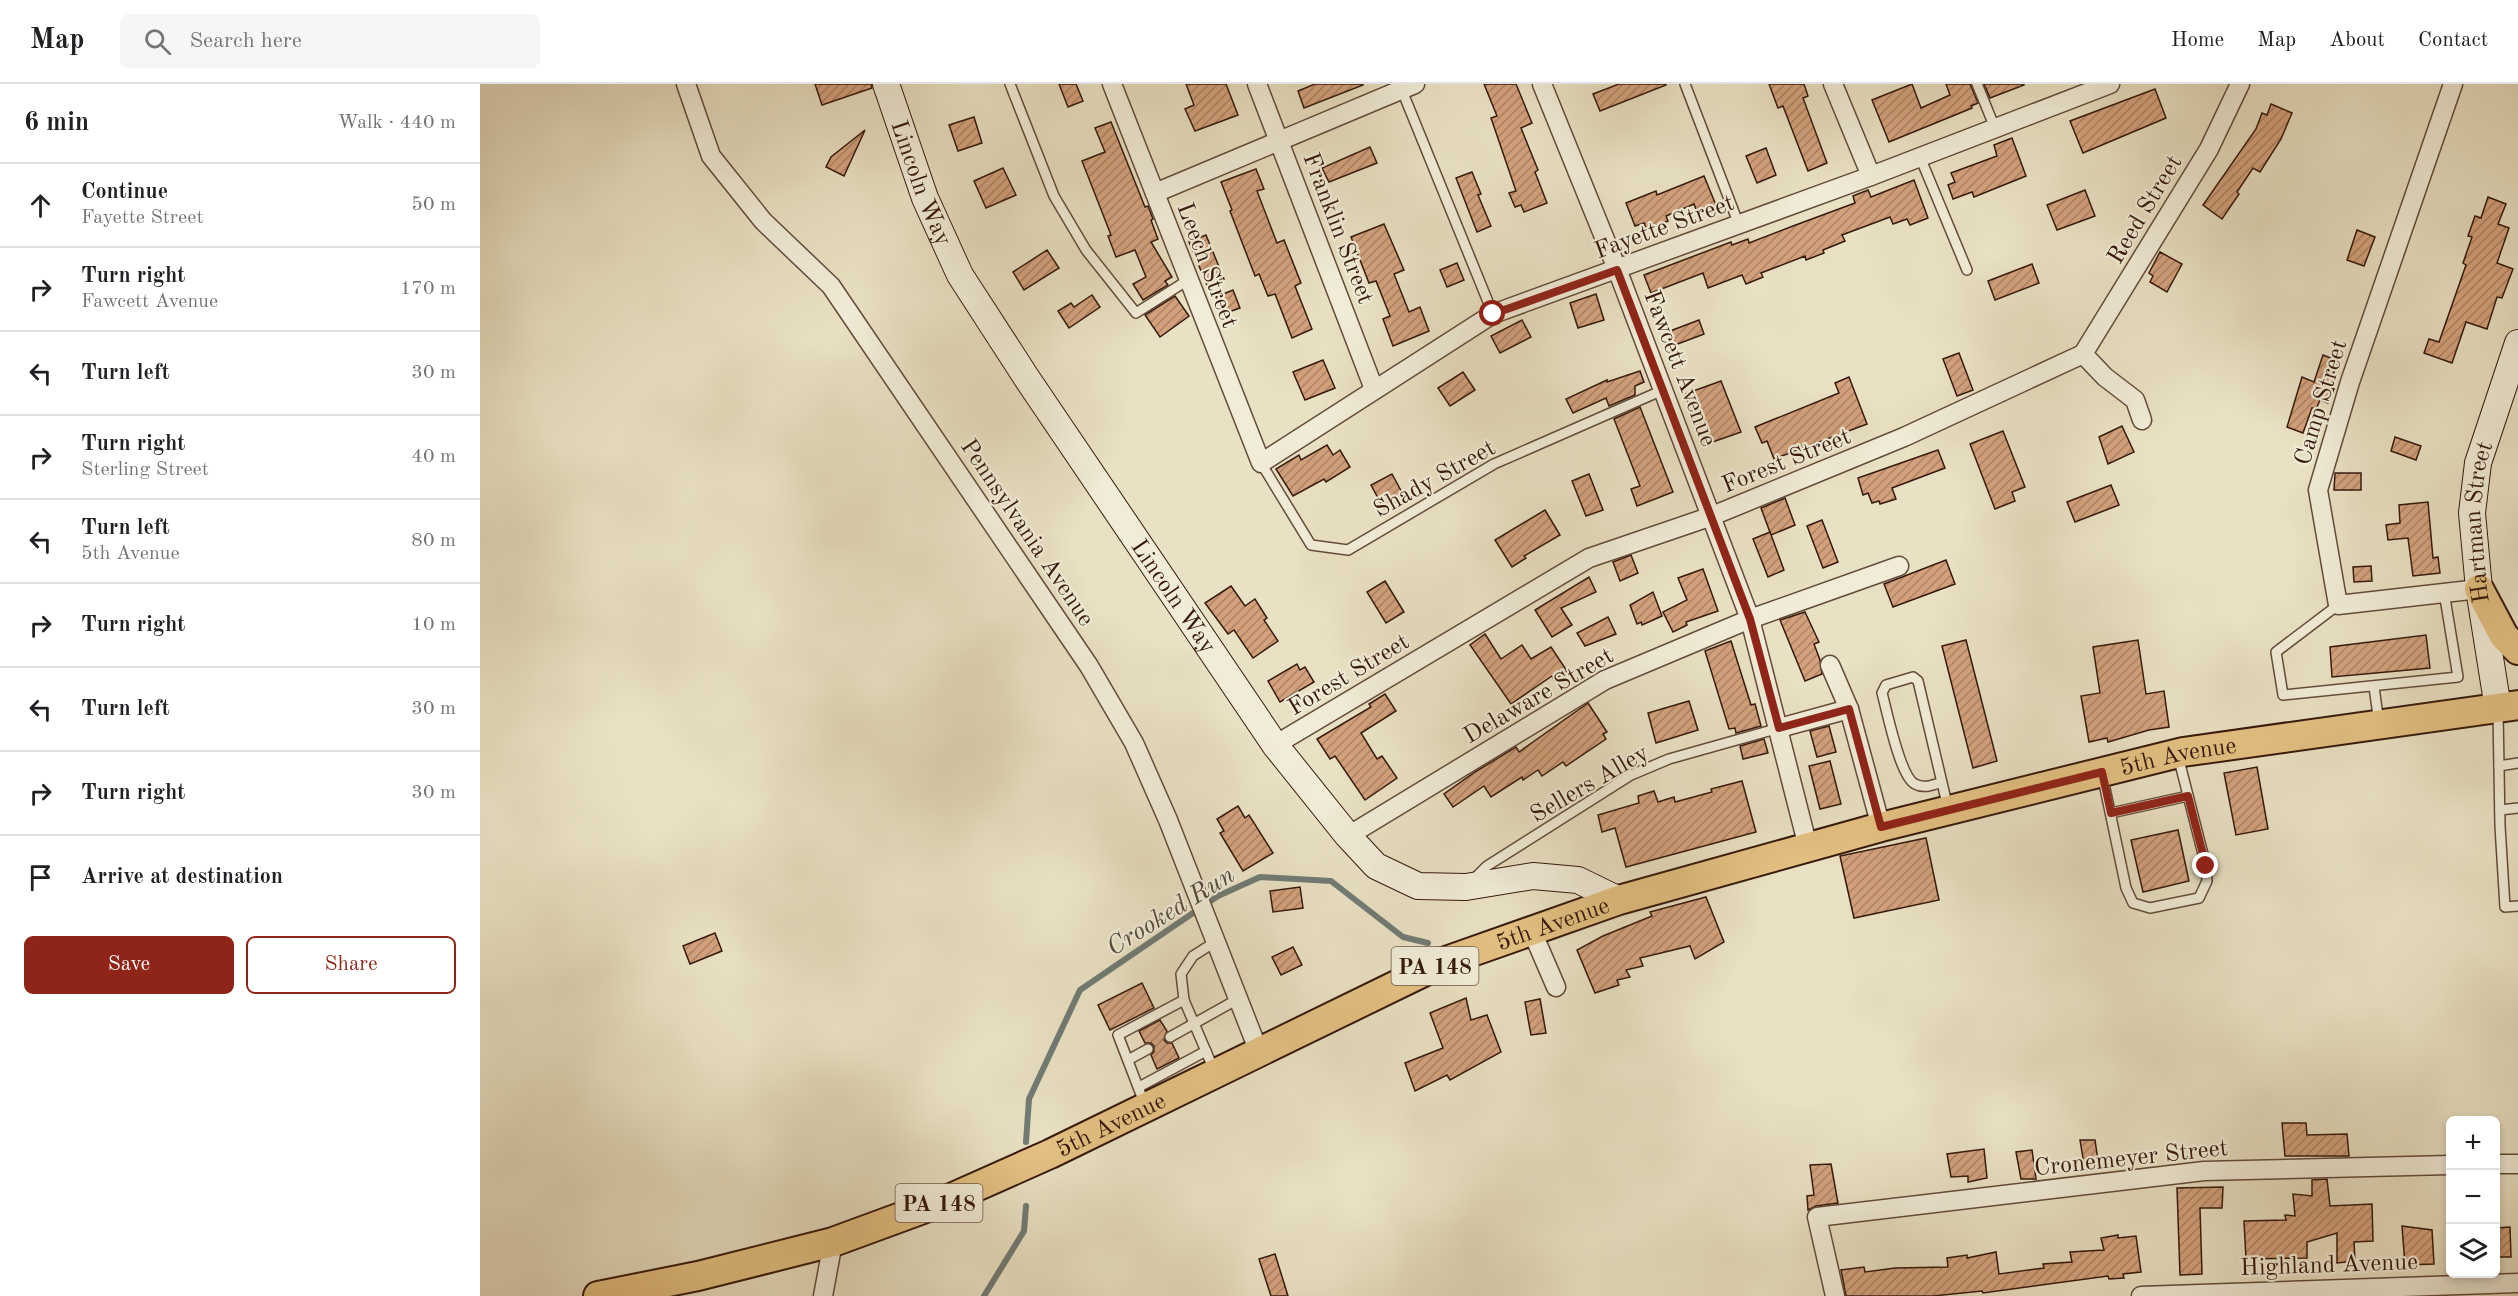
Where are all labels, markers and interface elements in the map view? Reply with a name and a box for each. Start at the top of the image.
search box [120,14,540,68]
icon: search [141,25,174,58]
text: Map [30,27,84,55]
text: Search here [189,30,302,52]
text: Home [2171,30,2224,51]
text: Map [2257,30,2296,51]
text: About [2329,30,2385,51]
text: Contact [2418,30,2488,51]
text: 6 min [24,110,89,136]
text: Walk · 440 m [337,113,456,133]
street label: Lincoln Way [885,118,955,250]
street label: Franklin Street [1297,150,1377,308]
street label: Reed Street [2104,152,2187,269]
text: Continue [81,181,168,203]
icon: ahead [24,189,57,222]
street label: Fayette Street [1592,191,1738,264]
text: 50 m [411,195,456,215]
street label: Leech Street [1171,200,1241,332]
text: Fayette Street [81,208,203,228]
text: Turn right [81,265,185,287]
icon: right [24,273,57,306]
text: 170 m [400,279,456,299]
street label: Fawcett Avenue [1638,288,1720,450]
text: Fawcett Avenue [81,292,218,312]
route start [1479,300,1505,326]
street label: Camp Street [2291,337,2352,468]
icon: left [24,357,57,390]
text: Turn left [81,362,170,384]
text: 30 m [411,363,456,383]
street label: Forest Street [1719,425,1854,499]
text: Turn right [81,433,185,455]
street label: Pennsylvania Avenue [955,435,1098,631]
street label: Shady Street [1370,436,1500,523]
street label: Hartman Street [2462,439,2498,605]
icon: right [24,441,57,474]
text: 40 m [411,447,456,467]
text: Sterling Street [81,460,209,480]
text: Turn left [81,517,170,539]
icon: left [24,525,57,558]
text: 80 m [411,531,456,551]
street label: Lincoln Way [1126,536,1220,659]
text: 5th Avenue [81,544,180,564]
icon: right [24,609,57,642]
text: Turn right [81,614,185,636]
text: 10 m [411,615,456,635]
street label: Forest Street [1284,630,1414,721]
street label: Delaware Street [1460,644,1618,749]
icon: left [24,693,57,726]
text: Turn left [81,698,170,720]
text: 30 m [411,699,456,719]
street label: 5th Avenue [2118,735,2238,781]
street label: Sellers Alley [1527,741,1653,828]
icon: right [24,777,57,810]
text: Turn right [81,782,185,804]
text: 30 m [411,783,456,803]
route end [2192,852,2218,878]
icon: arrive [24,861,57,894]
water label: Crooked Run [1102,862,1240,961]
text: Arrive at destination [81,866,283,888]
street label: 5th Avenue [1493,894,1613,956]
button: Save [24,936,234,994]
button: Share [246,936,456,994]
road number: PA 148 [1392,947,1478,985]
street label: 5th Avenue [1053,1089,1170,1163]
map controls [2446,1116,2500,1278]
button: + [2446,1116,2500,1170]
street label: Cronemeyer Street [2033,1137,2229,1181]
button: − [2446,1170,2500,1224]
road number: PA 148 [896,1184,982,1222]
button: layers [2446,1224,2500,1278]
street label: Highland Avenue [2240,1251,2419,1281]

